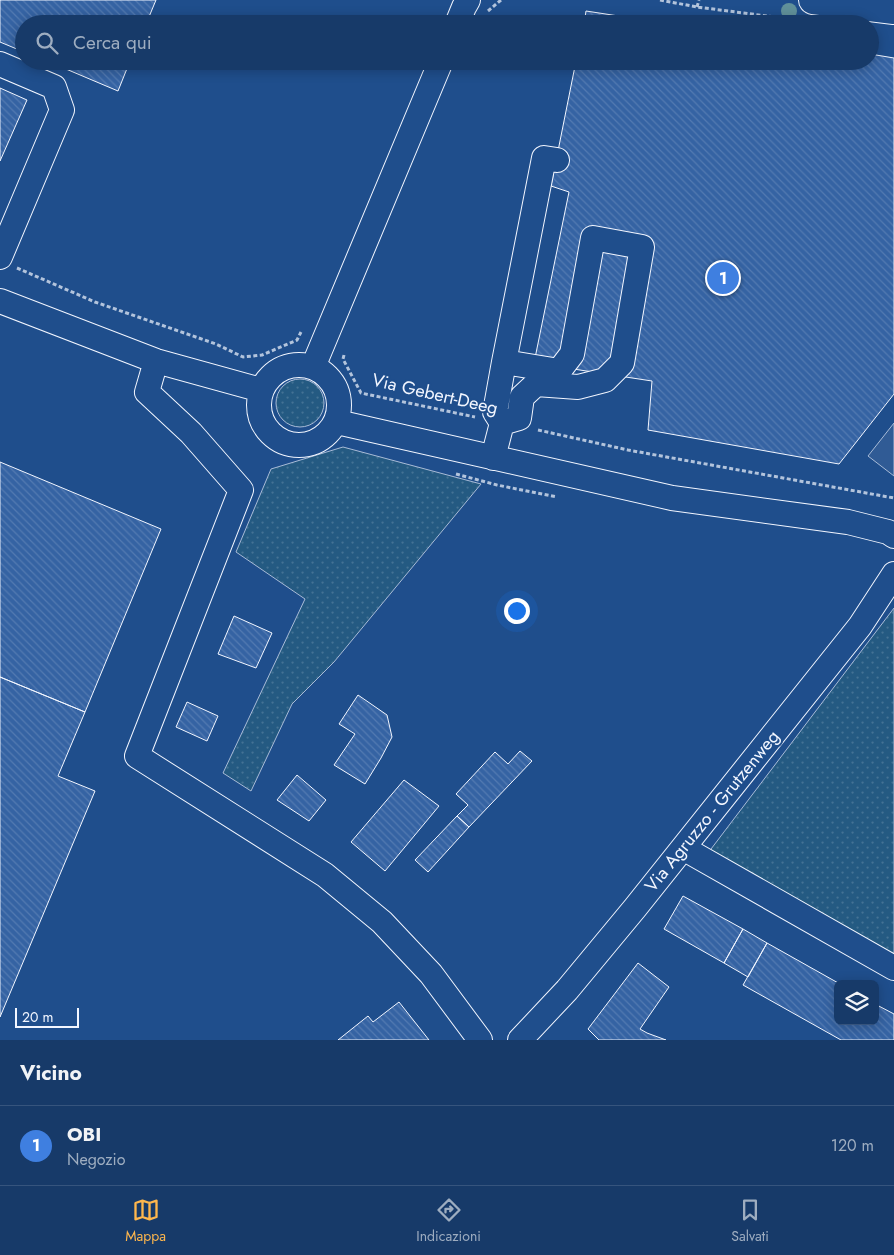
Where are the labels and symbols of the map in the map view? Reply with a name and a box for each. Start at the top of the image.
pin: 1 [707,259,739,297]
street label: Via Gebert-Deeg [369,367,501,421]
your location [504,598,530,624]
street label: Via Agruzzo - Grutzenweg [638,724,786,898]
scale bar [15,1005,79,1028]

